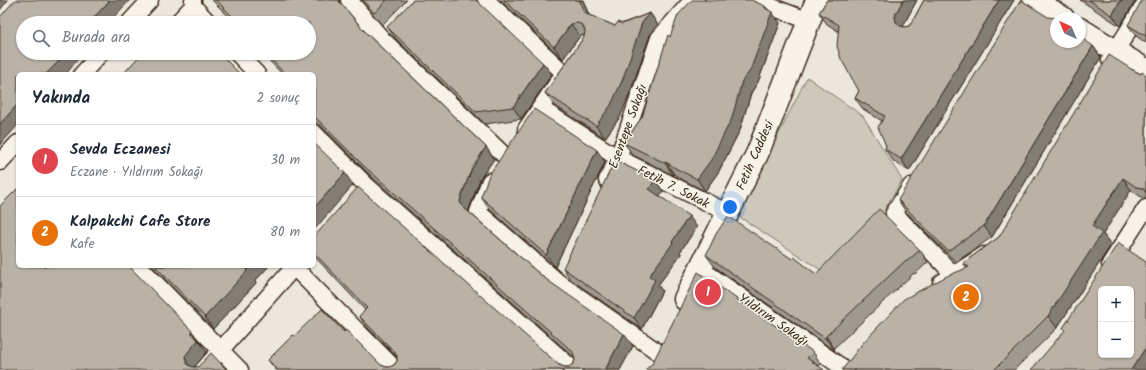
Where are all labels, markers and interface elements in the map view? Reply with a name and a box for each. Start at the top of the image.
north arrow [1050,12,1086,48]
search box [16,16,316,60]
text: Burada ara [62,26,130,50]
icon: search [30,27,52,49]
street label: Esentepe Sokağı [603,81,653,172]
text: Yakında [32,85,90,112]
text: 2 sonuç [257,88,300,109]
street label: Fetih Caddesi [731,117,780,194]
text: Sevda Eczanesi [70,138,170,162]
text: 1 [43,150,47,171]
text: 30 m [271,150,300,171]
street label: Fetih 7. Sokak [634,160,714,215]
text: Eczane · Yıldırım Sokağı [70,162,203,183]
your location [720,197,740,217]
text: Kalpakchi Cafe Store [70,210,210,234]
text: 2 [41,222,49,243]
text: 80 m [270,222,300,243]
text: Kafe [70,234,95,255]
pin: 1 [695,277,721,307]
pin: 2 [953,282,979,312]
map controls [1098,286,1134,358]
button: + [1098,286,1134,322]
street label: Yıldırım Sokağı [734,288,813,352]
button: − [1098,322,1134,358]

